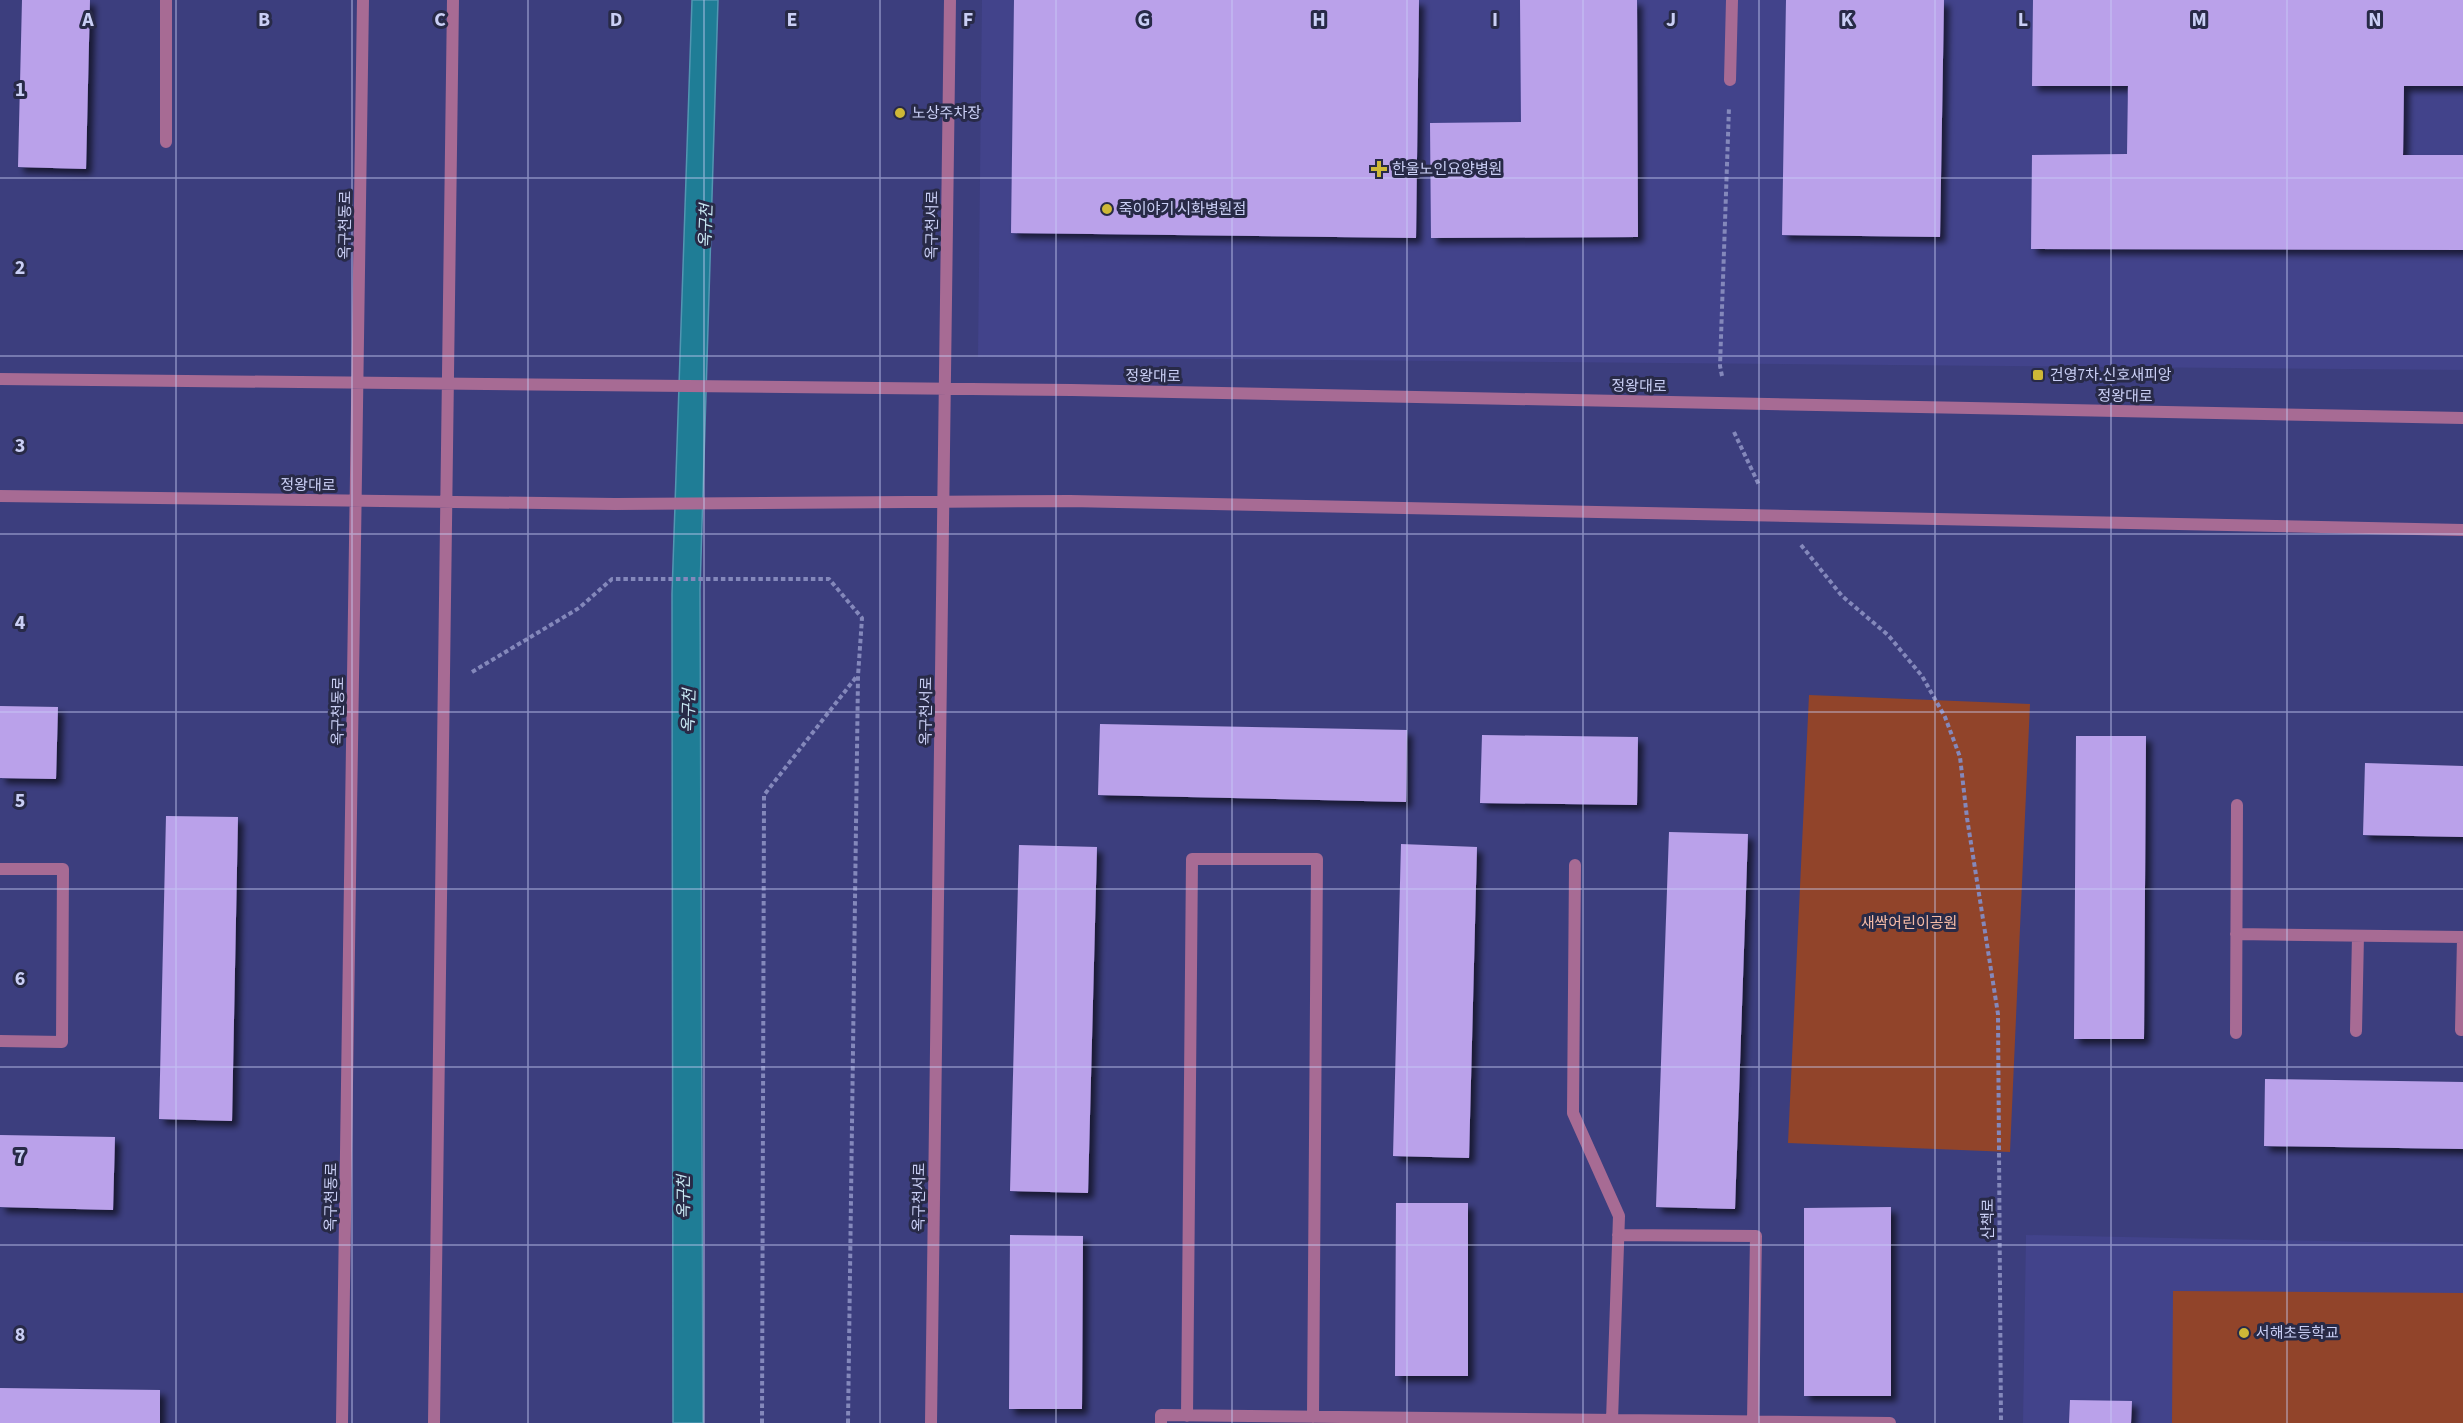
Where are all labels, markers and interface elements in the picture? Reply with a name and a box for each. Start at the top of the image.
text: A [81,6,94,34]
text: B [258,6,270,34]
text: C [434,6,446,34]
text: D [610,6,622,34]
text: E [787,6,797,34]
text: F [963,6,973,34]
text: G [1138,6,1150,34]
text: H [1312,6,1326,34]
text: I [1492,6,1498,34]
text: J [1666,6,1676,34]
text: K [1841,6,1854,34]
text: L [2018,6,2028,34]
text: M [2191,6,2207,34]
text: N [2368,6,2382,34]
text: 1 [15,76,25,104]
place label: 노상주차장 [912,103,981,124]
marker: 노상주차장 [893,106,907,120]
place label: 한울노인요양병원 [1392,159,1502,180]
marker: 한울노인요양병원 [1370,160,1388,178]
street label: 옥구천동로 [334,190,357,260]
street label: 옥구천서로 [921,190,944,260]
place label: 죽이야기 시화병원점 [1119,199,1246,220]
water label: 옥구천 [694,201,718,248]
marker: 죽이야기 시화병원점 [1100,202,1114,216]
text: 2 [15,254,25,282]
place label: 건영7차.신호새피앙 [2050,365,2172,386]
street label: 정왕대로 [1125,366,1181,387]
marker: 건영7차.신호새피앙 [2031,368,2045,382]
street label: 정왕대로 [1611,376,1667,397]
street label: 정왕대로 [2097,386,2153,407]
text: 3 [15,432,25,460]
street label: 정왕대로 [280,475,336,496]
text: 4 [15,609,26,637]
street label: 옥구천동로 [327,676,350,746]
street label: 옥구천서로 [915,676,938,746]
water label: 옥구천 [677,686,701,733]
text: 5 [15,787,25,815]
park label: 새싹어린이공원 [1861,913,1957,934]
text: 6 [15,965,25,993]
text: 7 [15,1143,25,1171]
street label: 옥구천동로 [320,1162,343,1232]
street label: 옥구천서로 [908,1162,931,1232]
water label: 옥구천 [673,1173,695,1219]
street label: 산책로 [1978,1198,1999,1240]
text: 8 [15,1321,25,1349]
place label: 서해초등학교 [2256,1323,2339,1344]
marker: 서해초등학교 [2237,1326,2251,1340]

